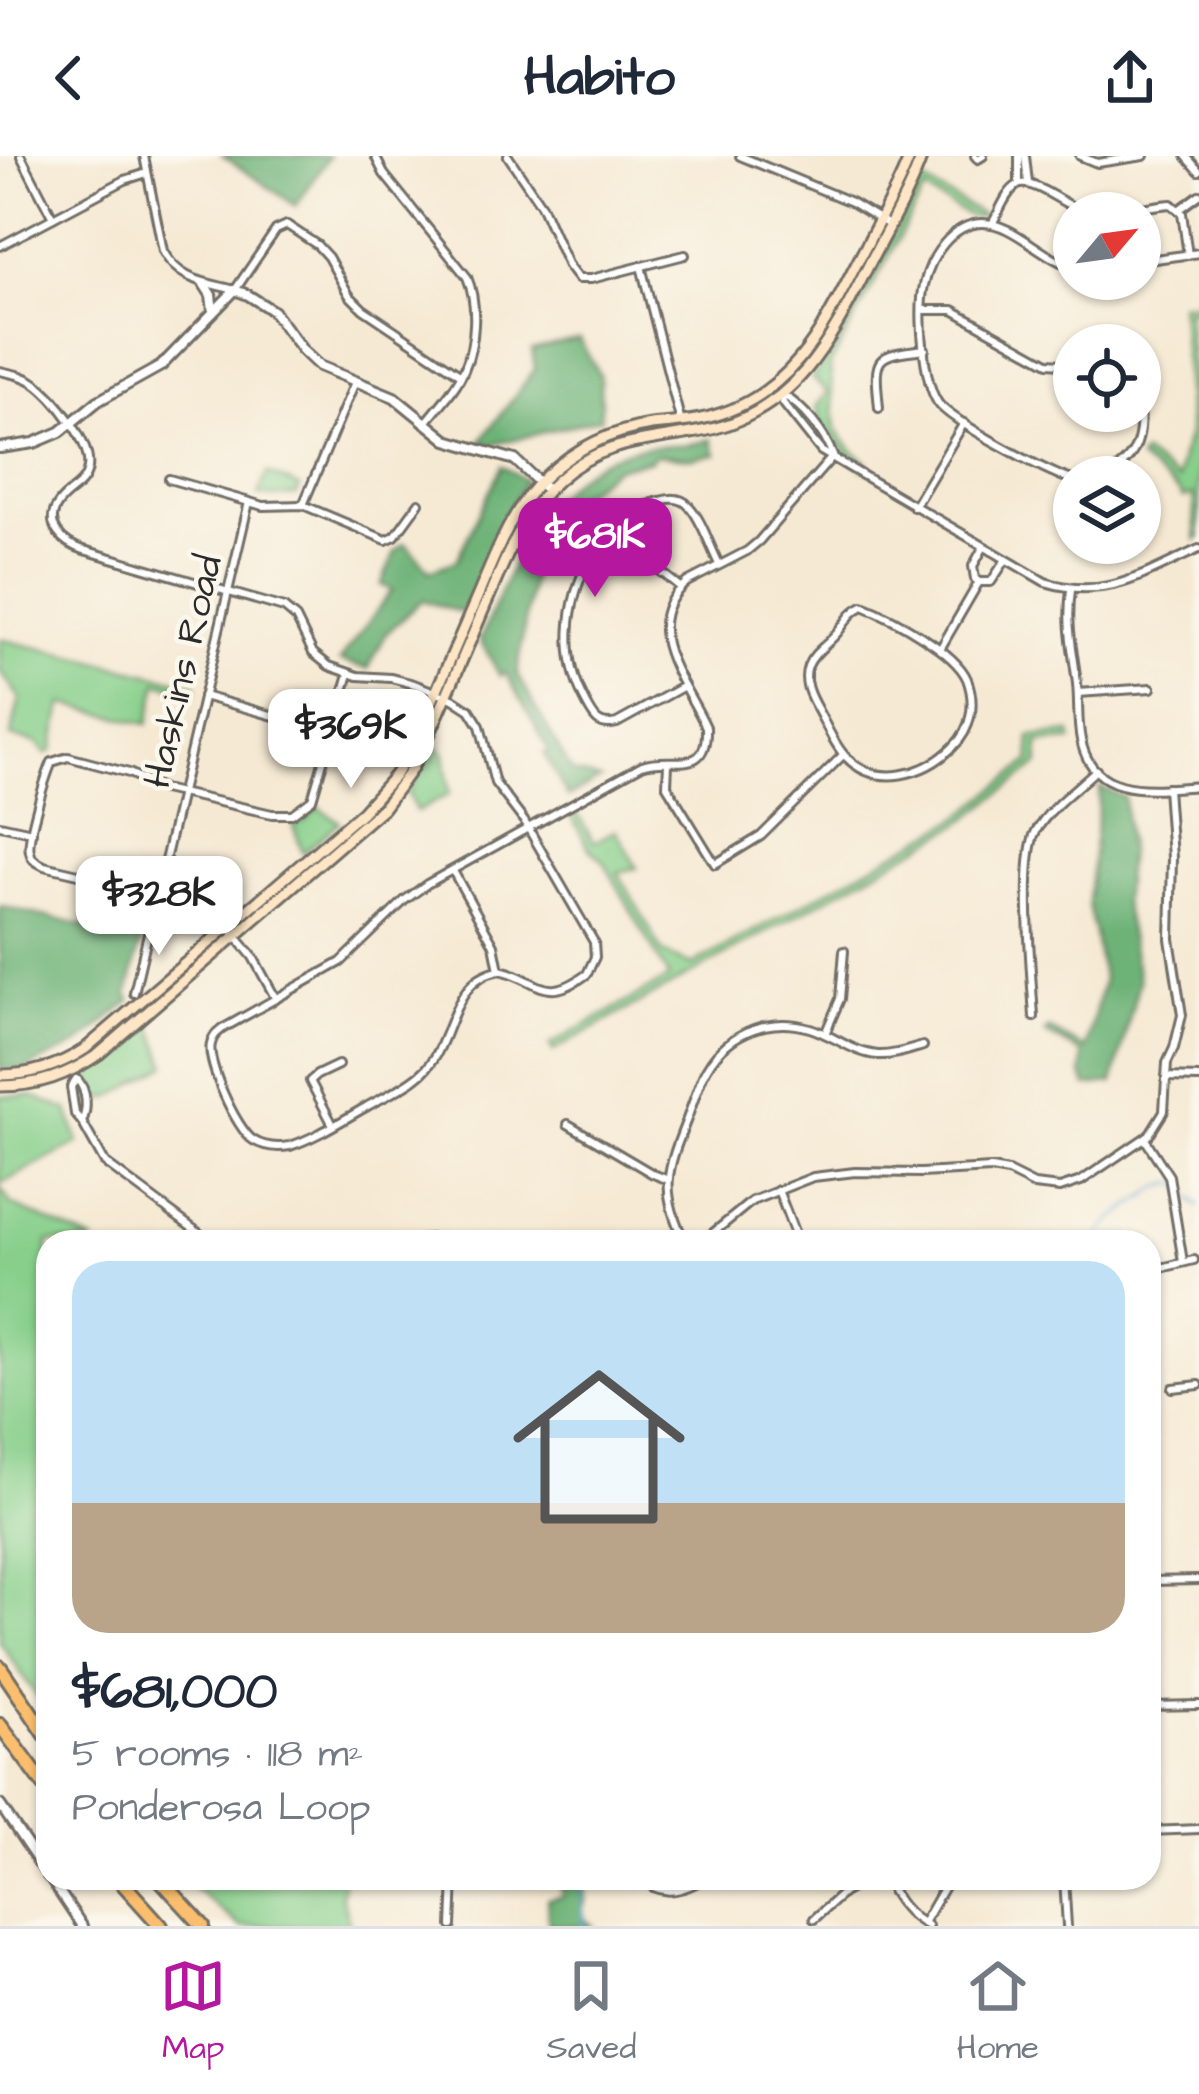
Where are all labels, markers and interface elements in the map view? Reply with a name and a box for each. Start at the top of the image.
text: Habito [524,41,675,116]
icon: back [36,45,102,111]
icon: share [1097,45,1163,111]
north arrow [1053,192,1161,300]
map controls [1053,192,1161,564]
button: locate [1053,324,1161,432]
button: layers [1053,456,1161,564]
pin: $681K [511,498,679,600]
text: $681K [545,510,645,564]
street label: Haskins Road [131,550,237,793]
pin: $369K [267,689,435,791]
text: $369K [295,701,407,755]
pin: $328K [75,856,243,958]
text: $328K [103,868,215,922]
icon: home [491,1339,707,1555]
text: $681,000 [72,1657,278,1728]
text: 5 rooms · 118 m² [72,1728,363,1782]
text: Ponderosa Loop [72,1782,370,1836]
tab: Map [160,1953,226,2071]
tab: Saved [546,1953,636,2071]
tab: Home [957,1953,1039,2071]

